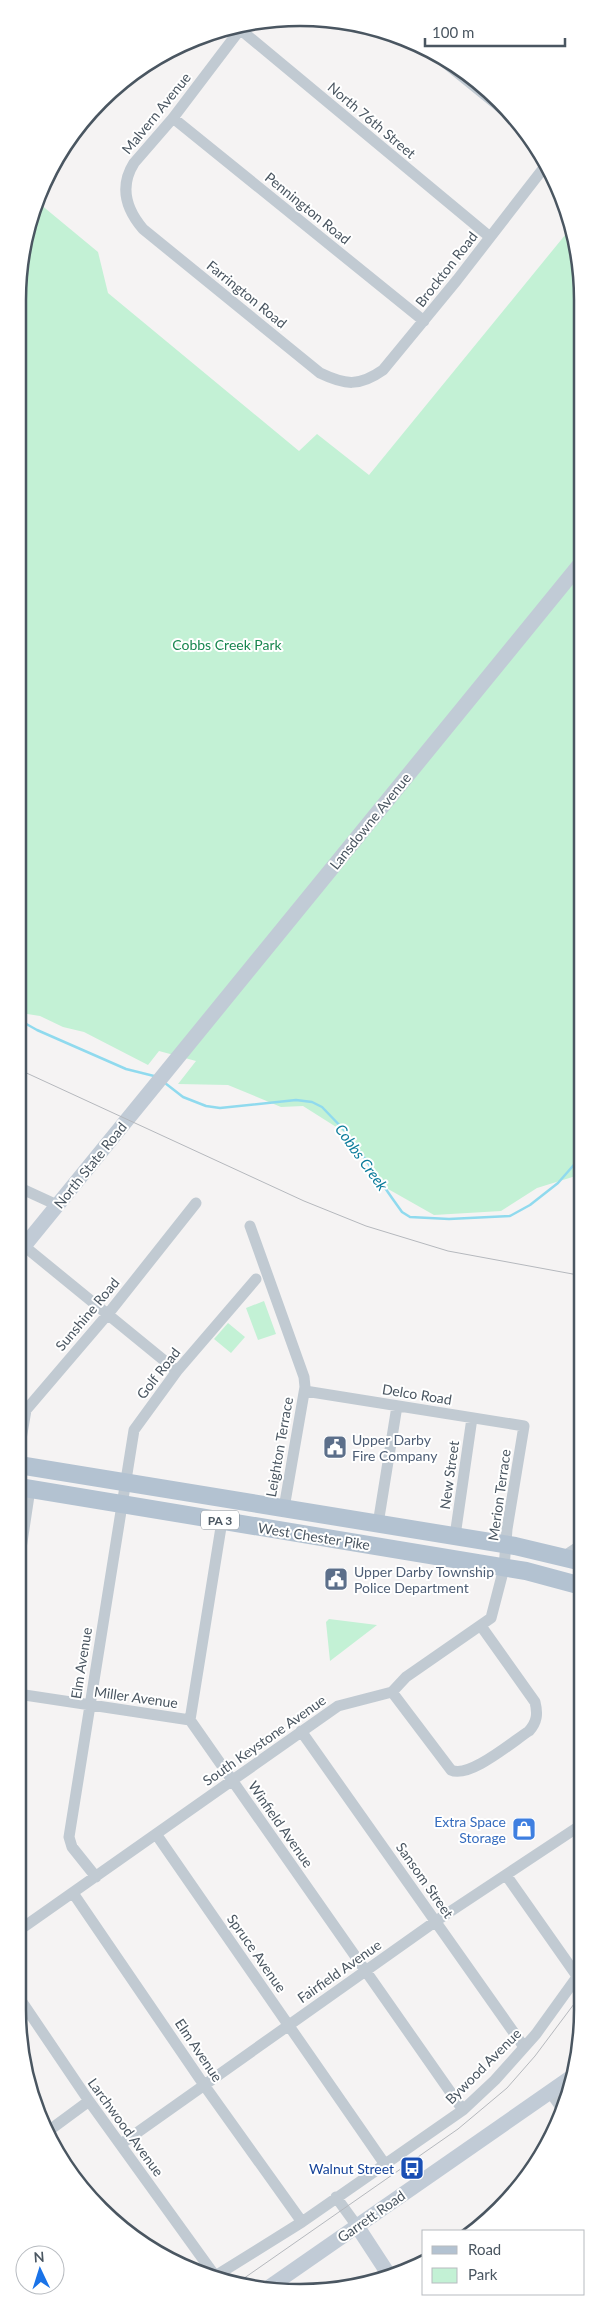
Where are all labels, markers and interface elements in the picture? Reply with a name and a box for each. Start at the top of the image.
scale bar [425,15,565,47]
text: 100 m [432,23,474,41]
street label: Malvern Avenue [118,69,194,157]
street label: North 76th Street [325,78,419,162]
street label: Pennington Road [262,168,354,248]
street label: Brockton Road [411,228,481,310]
street label: Farrington Road [204,257,290,331]
park label: Cobbs Creek Park [172,636,283,653]
street label: Lansdowne Avenue [326,769,414,873]
street label: North State Road [50,1118,130,1212]
water label: Cobbs Creek [332,1120,393,1194]
street label: Sunshine Road [52,1274,122,1354]
street label: Golf Road [133,1344,183,1402]
street label: Delco Road [381,1380,453,1408]
street label: Leighton Terrace [262,1396,296,1498]
place label: Upper Darby Fire Company [352,1431,438,1464]
public building icon: Upper Darby Fire Company [322,1434,348,1460]
street label: New Street [436,1440,462,1510]
street label: Merion Terrace [484,1448,514,1542]
road number: PA 3 [201,1510,239,1530]
street label: West Chester Pike [257,1519,371,1553]
place label: Upper Darby Township Police Department [354,1563,494,1596]
public building icon: Upper Darby Township Police Department [323,1566,349,1592]
street label: Elm Avenue [67,1626,95,1700]
street label: Miller Avenue [93,1683,179,1711]
street label: South Keystone Avenue [199,1691,329,1789]
street label: Winfield Avenue [245,1778,317,1870]
place label: Extra Space Storage [434,1813,506,1846]
shop icon: Extra Space Storage [511,1816,537,1842]
street label: Sansom Street [393,1839,457,1921]
street label: Spruce Avenue [224,1911,290,1995]
street label: Fairfield Avenue [294,1936,384,2006]
street label: Elm Avenue [172,2015,226,2085]
street label: Bywood Avenue [442,2025,524,2107]
street label: Larchwood Avenue [85,2074,167,2180]
bus stop icon: Walnut Street [399,2155,425,2181]
place label: Walnut Street [309,2160,394,2177]
street label: Garrett Road [334,2186,408,2246]
legend [422,2230,585,2295]
text: Road [468,2240,501,2258]
north arrow [15,2245,65,2295]
text: N [33,2248,45,2265]
text: Park [468,2265,498,2283]

